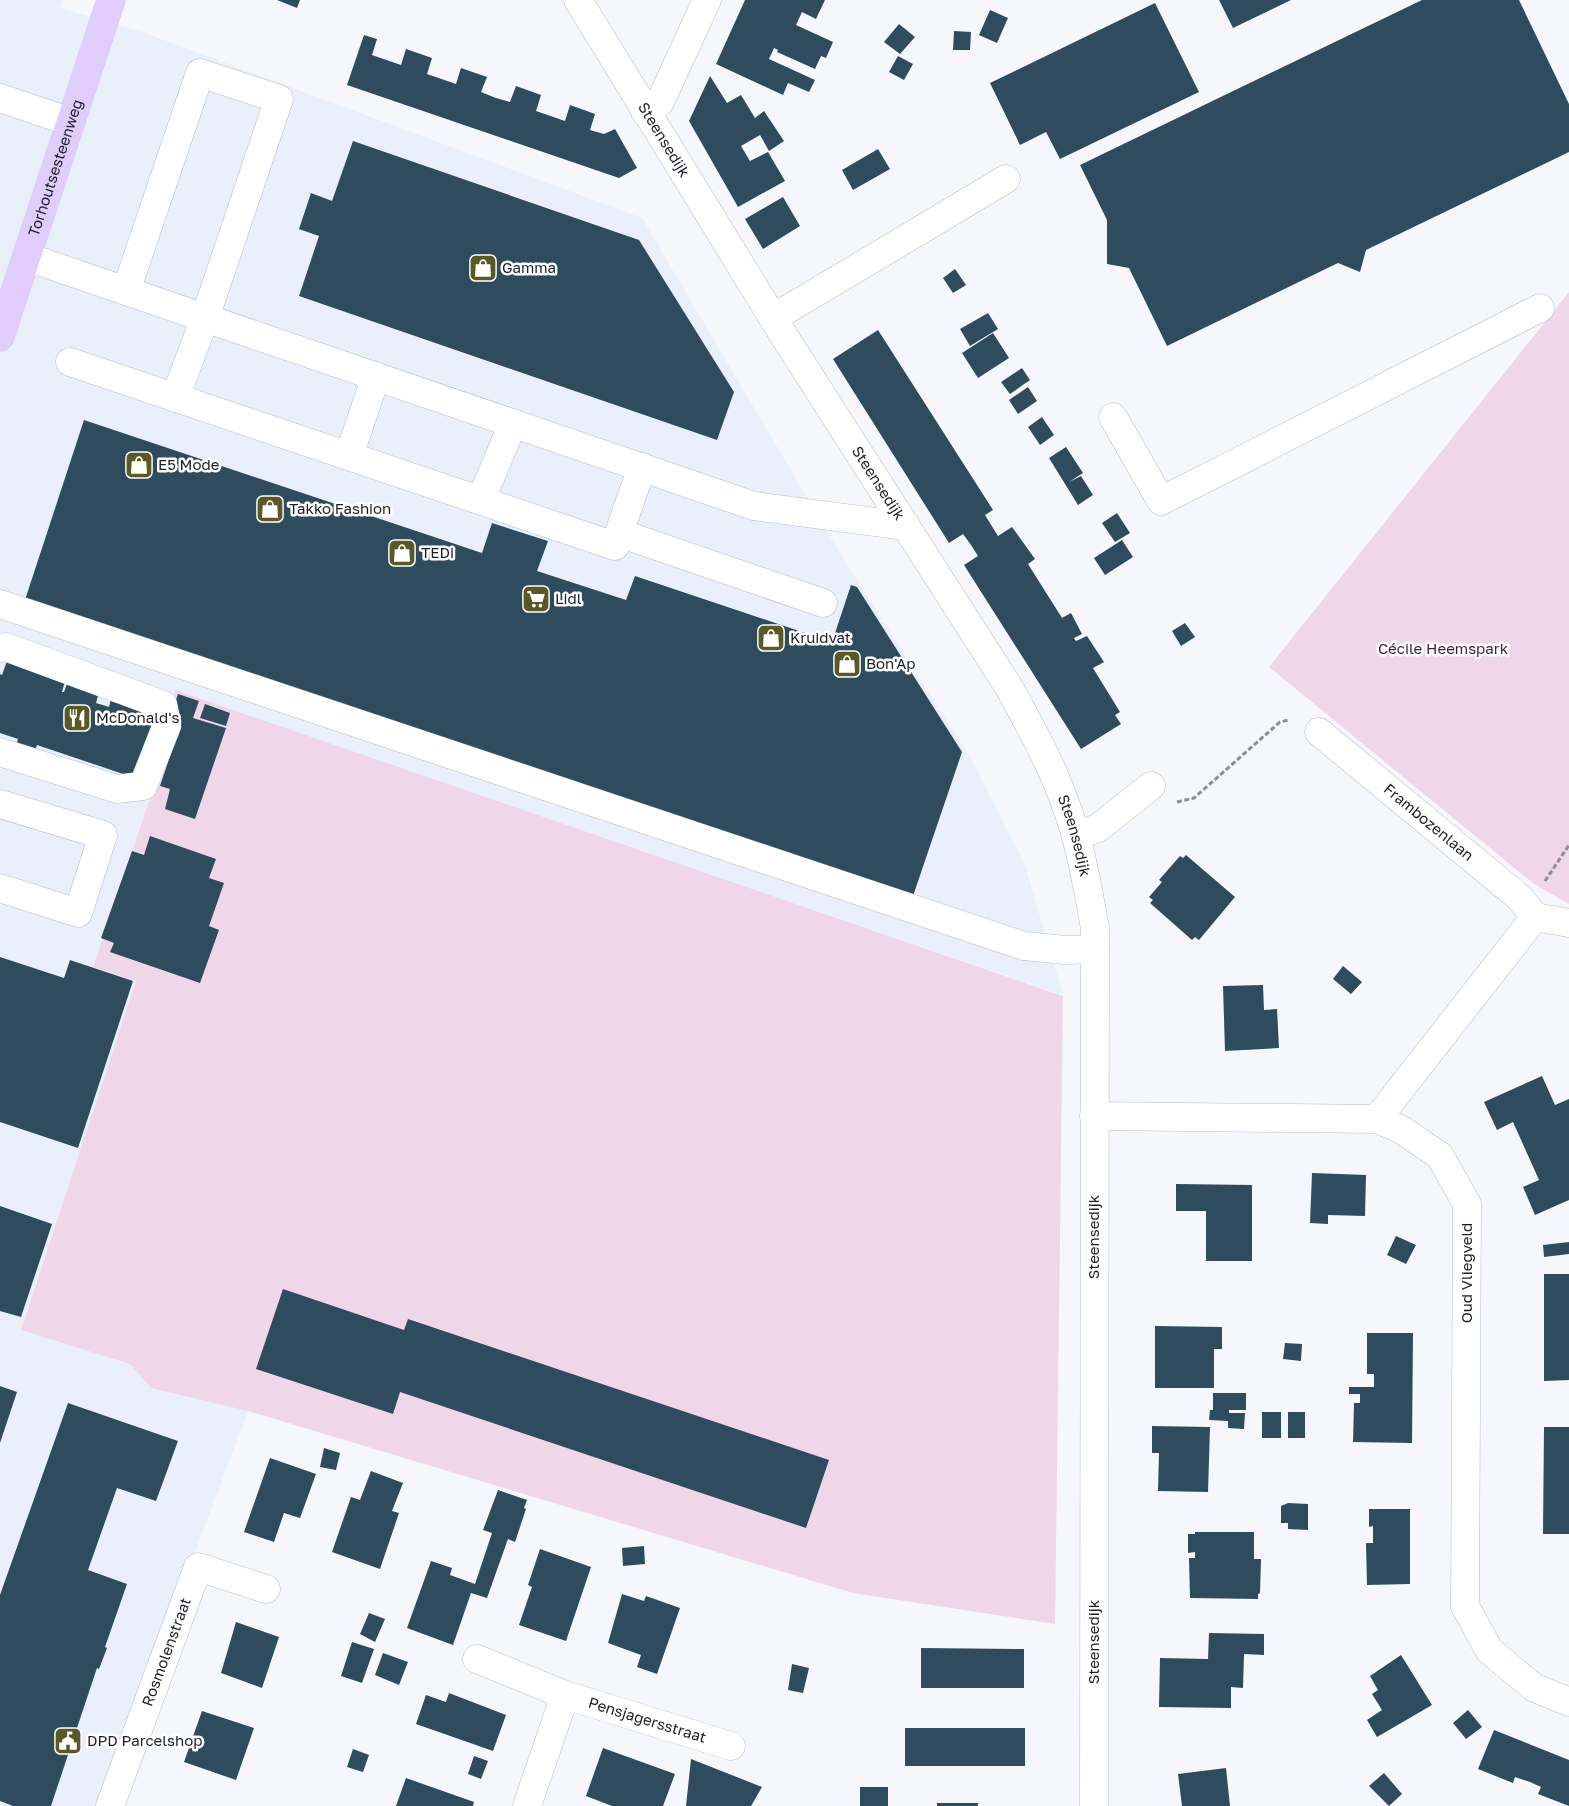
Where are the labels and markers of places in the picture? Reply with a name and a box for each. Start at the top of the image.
shop icon: Gamma [468,253,498,283]
place label: Gamma [502,258,556,276]
shop icon: E5 Mode [124,450,154,480]
place label: E5 Mode [158,455,220,473]
shop icon: Takko Fashion [255,494,285,524]
place label: Takko Fashion [289,499,391,517]
shop icon: TEDi [387,538,417,568]
place label: TEDi [421,543,454,561]
supermarket icon: Lidl [521,584,551,614]
place label: Lidl [555,589,582,607]
shop icon: Kruidvat [756,623,786,653]
place label: Kruidvat [790,628,851,646]
shop icon: Bon'Ap [832,649,862,679]
place label: Bon'Ap [866,654,916,672]
restaurant icon: McDonald's [62,703,92,733]
place label: McDonald's [96,708,179,726]
public building icon: DPD Parcelshop [53,1726,83,1756]
place label: DPD Parcelshop [87,1731,203,1749]

